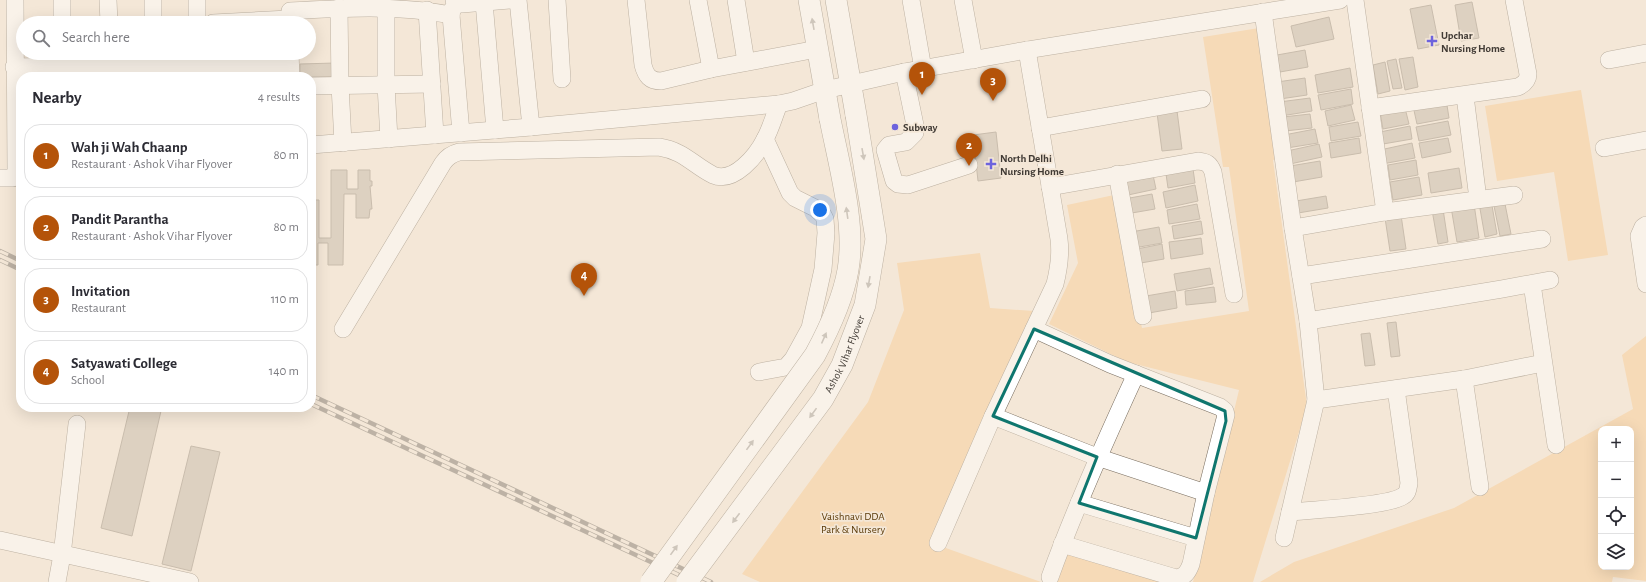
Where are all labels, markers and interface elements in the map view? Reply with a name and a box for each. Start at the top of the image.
search box [16,16,316,60]
one-way arrow [810,18,816,31]
icon: search [30,27,52,49]
text: Search here [62,30,130,45]
place label: Upchar Nursing Home [1441,30,1505,54]
marker: Upchar Nursing Home [1426,35,1438,47]
pin: 1 [909,62,935,95]
pin: 3 [980,68,1006,101]
text: Nearby [32,89,82,106]
text: 4 results [258,91,300,104]
marker: Subway [890,122,900,132]
place label: Subway [903,122,938,133]
pin: 2 [956,133,982,166]
text: Wah ji Wah Chaanp [71,140,188,155]
one-way arrow [860,147,866,160]
text: 1 [44,149,48,162]
text: 80 m [273,149,299,162]
place label: North Delhi Nursing Home [1000,153,1064,177]
text: Restaurant · Ashok Vihar Flyover [71,158,232,171]
marker: North Delhi Nursing Home [985,158,997,170]
your location [810,200,830,220]
one-way arrow [844,206,850,219]
text: Pandit Parantha [71,212,169,227]
text: 2 [43,221,49,234]
text: 80 m [273,221,299,234]
text: Restaurant · Ashok Vihar Flyover [71,230,232,243]
pin: 4 [571,263,597,296]
one-way arrow [866,276,872,288]
text: Invitation [71,284,130,299]
text: 3 [43,293,49,306]
text: 110 m [271,293,299,306]
text: Restaurant [71,302,126,315]
street label: Ashok Vihar Flyover [823,313,867,395]
one-way arrow [820,332,827,344]
text: Satyawati College [71,356,177,371]
text: 4 [43,365,49,378]
text: 140 m [269,365,299,378]
text: School [71,374,105,387]
one-way arrow [809,408,817,419]
map controls [1598,426,1634,570]
button: + [1598,426,1634,462]
one-way arrow [746,440,754,450]
button: − [1598,462,1634,498]
button: locate [1598,498,1634,534]
park label: Vaishnavi DDA Park & Nursery [821,511,885,535]
one-way arrow [731,512,740,523]
button: layers [1598,534,1634,570]
one-way arrow [670,545,678,556]

